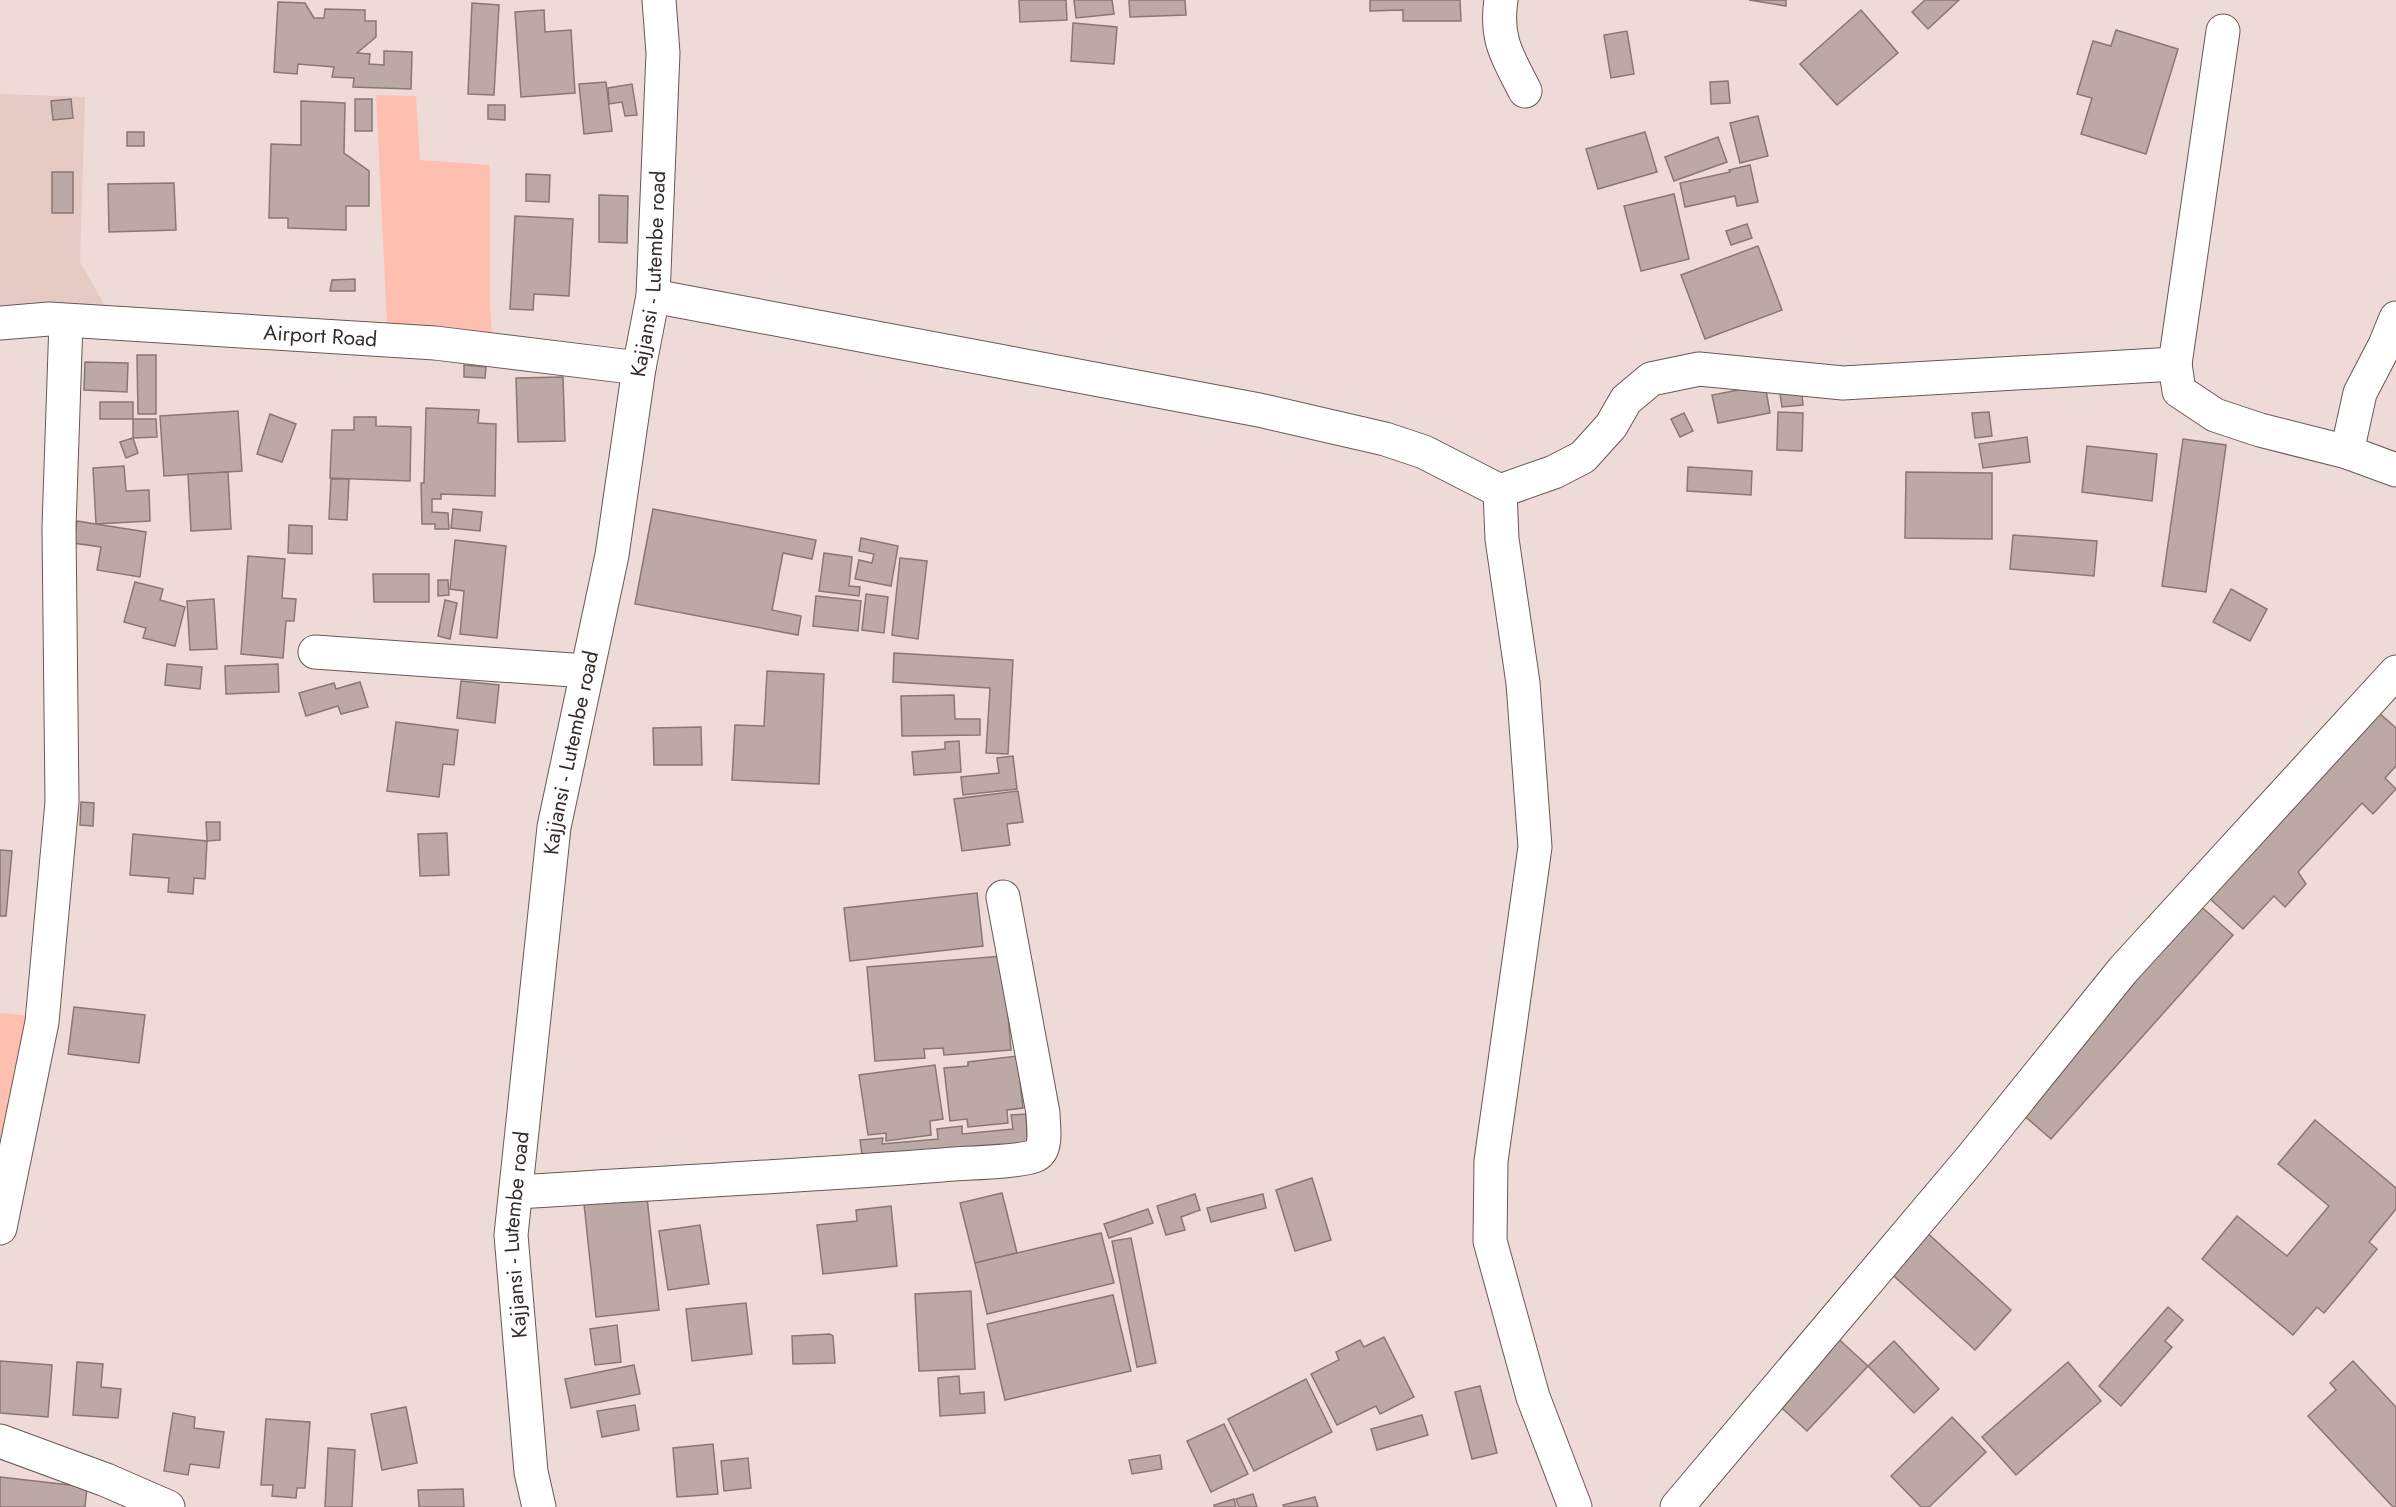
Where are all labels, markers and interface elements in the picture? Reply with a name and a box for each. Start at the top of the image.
street label: Kajjansi - Lutembe road [623,170,673,379]
street label: Airport Road [263,317,378,354]
street label: Kajjansi - Lutembe road [536,648,606,856]
street label: Kajjansi - Lutembe road [496,1130,537,1340]

